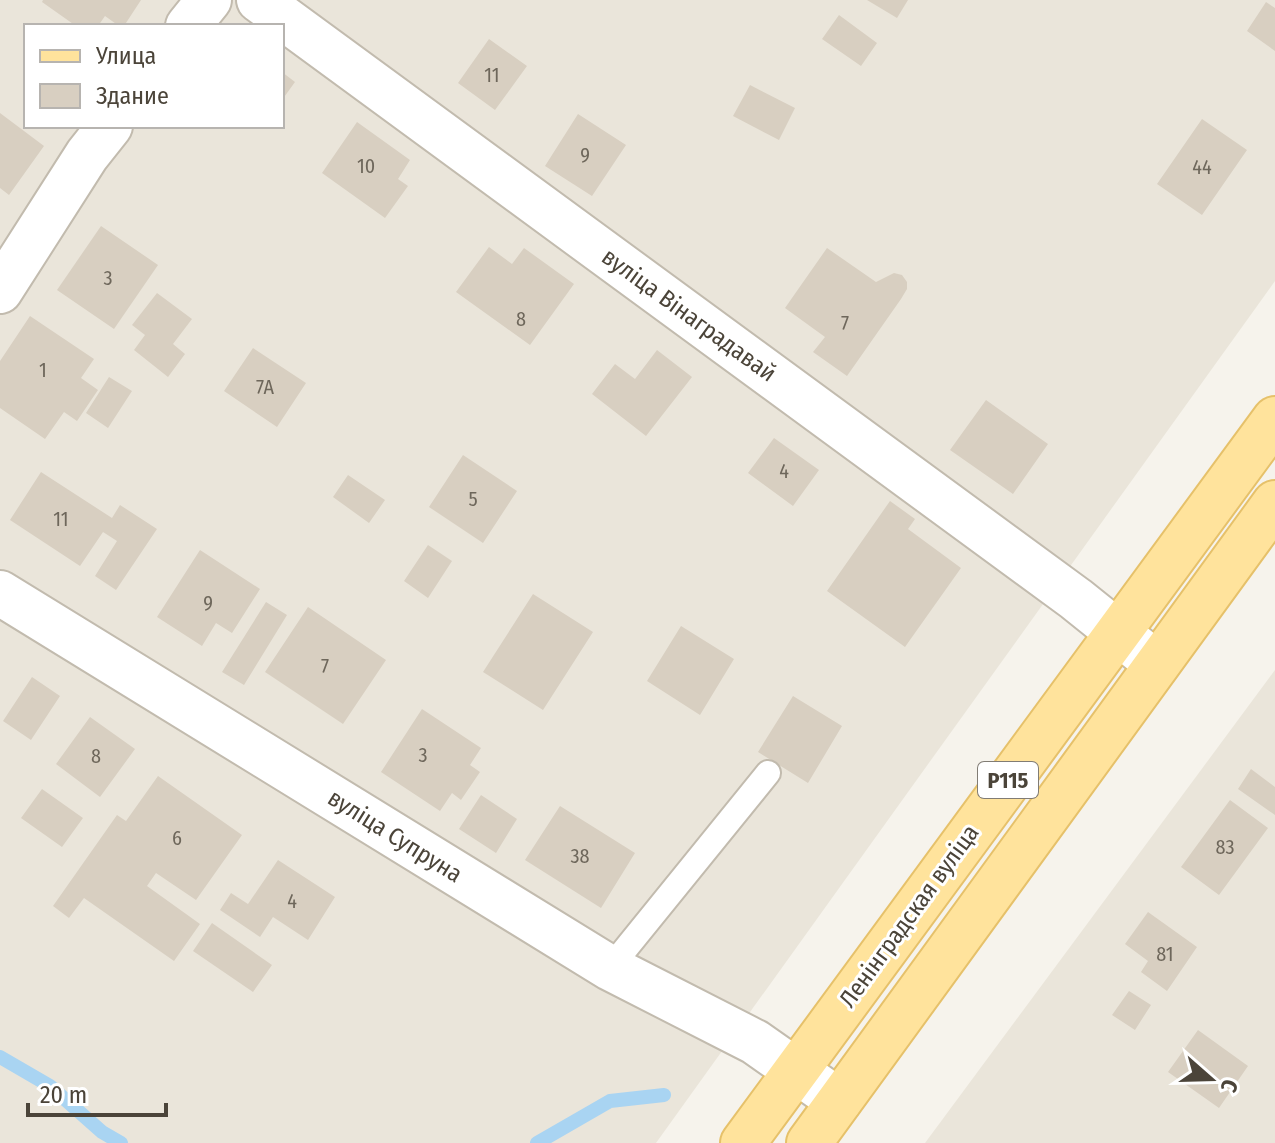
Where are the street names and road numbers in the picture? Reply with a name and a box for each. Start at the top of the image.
street label: вуліца Вінаградавай [597,242,781,388]
road number: Р115 [978,762,1038,798]
street label: вуліца Супруна [323,784,467,888]
street label: Ленінградская вуліца [833,819,985,1013]

